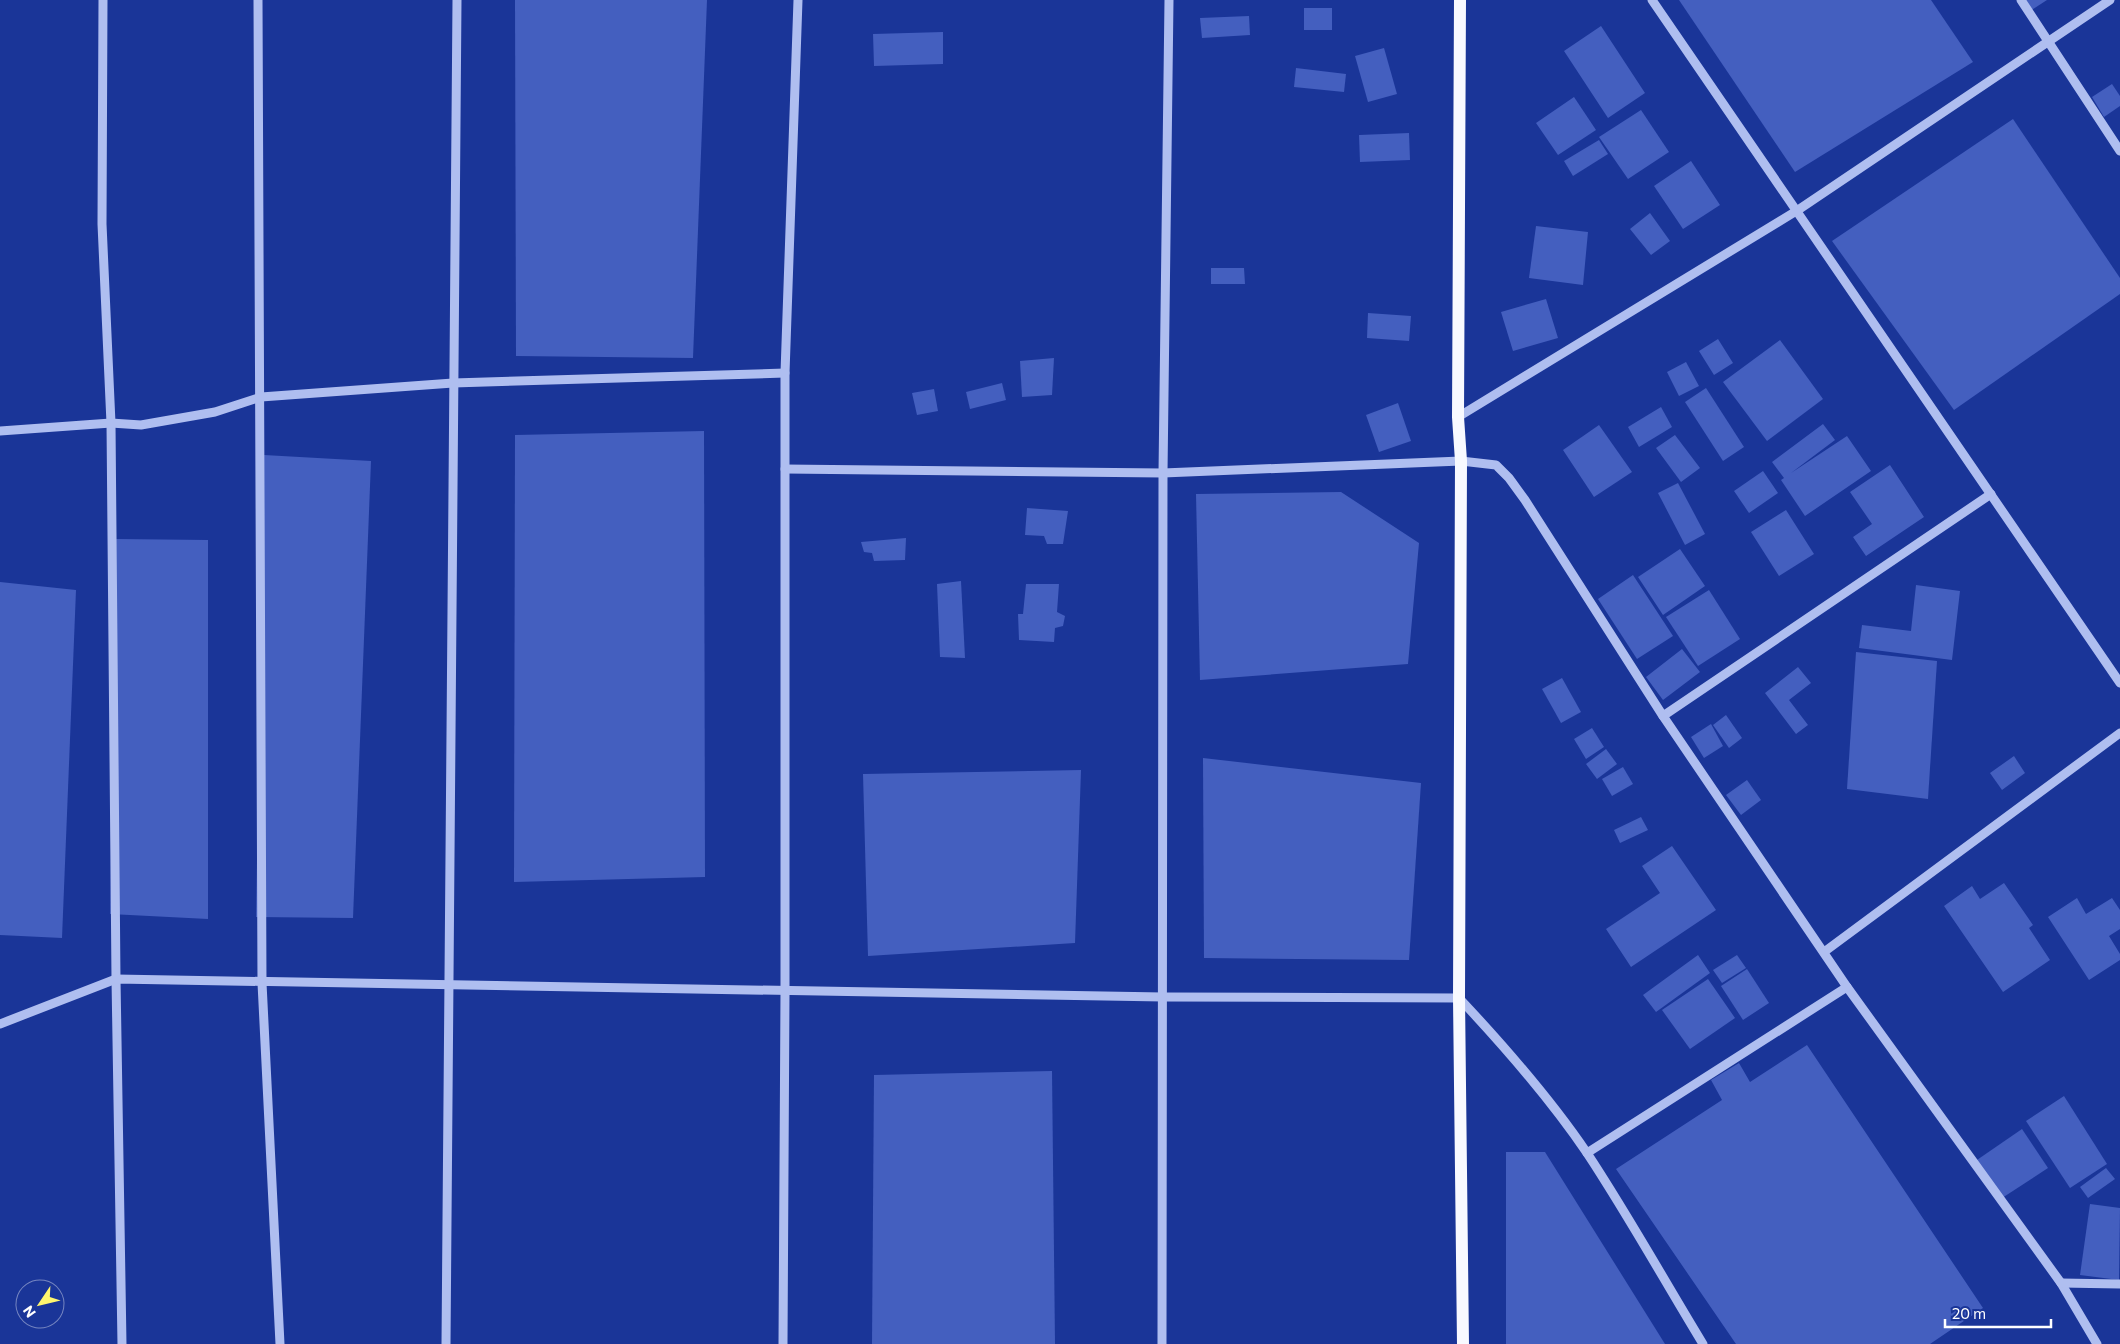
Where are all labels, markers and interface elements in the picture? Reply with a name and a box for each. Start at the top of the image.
north arrow [15,1279,65,1329]
scale bar [1945,1296,2051,1328]
text: N [19,1303,39,1321]
text: 20 m [1952,1304,1986,1322]

